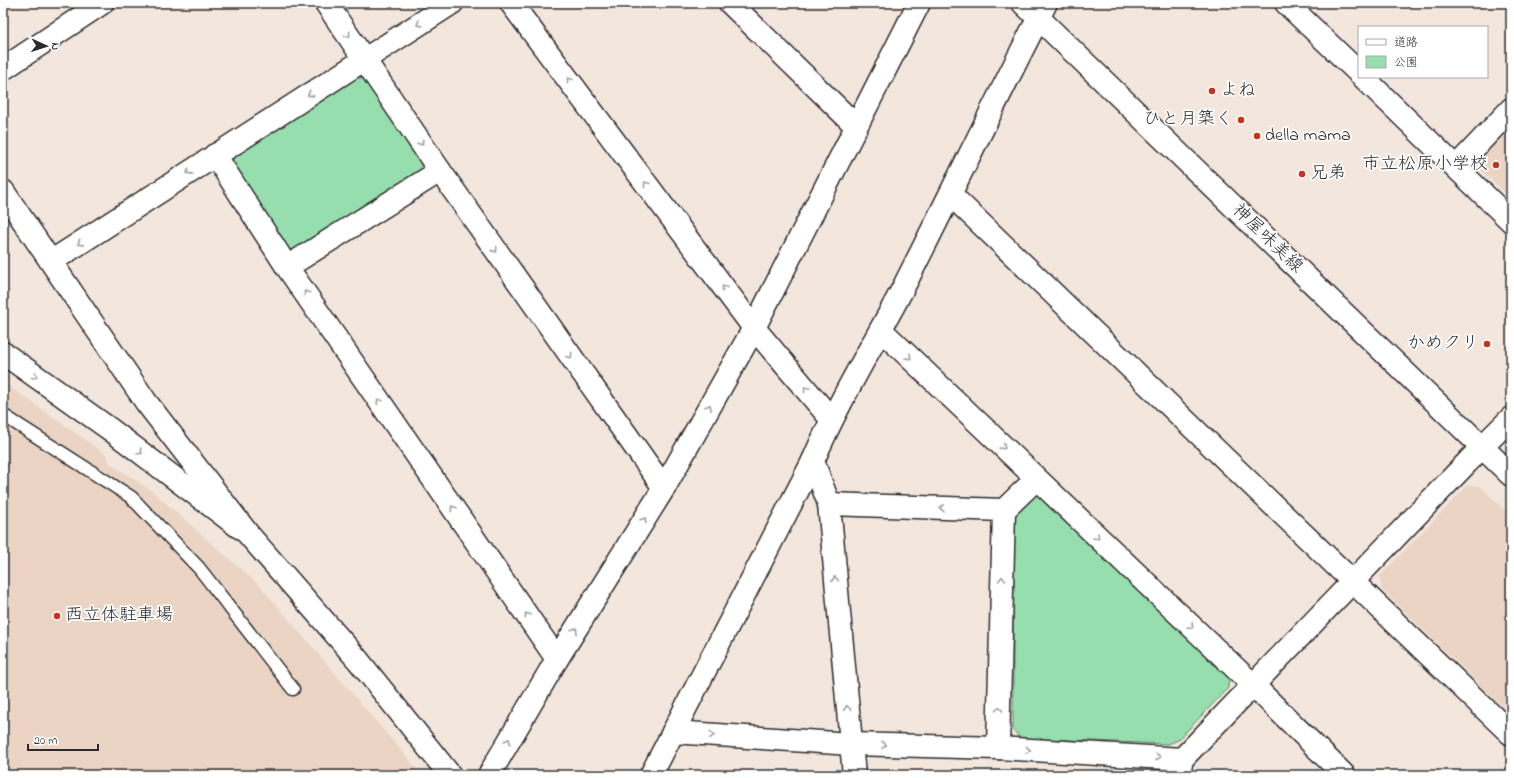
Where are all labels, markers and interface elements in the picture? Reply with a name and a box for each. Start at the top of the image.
one-way arrow [416,19,423,26]
north arrow [26,26,66,66]
legend [1358,26,1488,78]
one-way arrow [343,31,350,38]
text: 道路 [1394,34,1418,52]
text: N [47,42,63,51]
text: 公園 [1394,54,1418,72]
one-way arrow [567,77,574,84]
place label: よね [1220,78,1256,104]
marker: よね [1207,86,1217,96]
one-way arrow [307,89,314,96]
place label: ひと月築く [1143,107,1233,133]
marker: ひと月築く [1236,115,1246,125]
place label: della mama [1265,123,1351,149]
marker: della mama [1252,131,1262,141]
one-way arrow [416,139,424,146]
place label: 市立松原小学校 [1362,152,1488,178]
marker: 市立松原小学校 [1491,160,1501,170]
place label: 兄弟 [1310,161,1346,187]
one-way arrow [186,167,193,175]
marker: 兄弟 [1297,169,1307,179]
one-way arrow [644,181,651,188]
street label: 神屋味美線 [1226,198,1308,280]
one-way arrow [77,238,84,246]
one-way arrow [490,245,497,252]
one-way arrow [721,285,729,292]
one-way arrow [304,291,311,298]
place label: かめクリ [1407,331,1479,357]
marker: かめクリ [1482,339,1492,349]
one-way arrow [565,351,572,358]
one-way arrow [904,352,912,360]
one-way arrow [31,371,38,379]
one-way arrow [803,387,810,394]
one-way arrow [377,398,384,405]
one-way arrow [705,404,712,411]
one-way arrow [998,442,1006,450]
one-way arrow [136,447,143,454]
one-way arrow [939,504,945,512]
one-way arrow [450,505,458,512]
one-way arrow [639,517,647,524]
one-way arrow [1092,532,1100,540]
one-way arrow [831,576,840,582]
one-way arrow [998,576,1006,582]
place label: 西立体駐車場 [65,603,173,629]
marker: 西立体駐車場 [52,611,62,621]
one-way arrow [524,612,532,619]
one-way arrow [1186,622,1194,629]
one-way arrow [570,627,578,634]
one-way arrow [843,705,852,711]
one-way arrow [995,706,1003,712]
scale bar [28,726,98,752]
one-way arrow [709,731,715,740]
text: 20 m [34,732,57,750]
one-way arrow [504,738,511,745]
one-way arrow [881,741,887,749]
one-way arrow [1025,745,1031,754]
one-way arrow [1155,753,1161,762]

